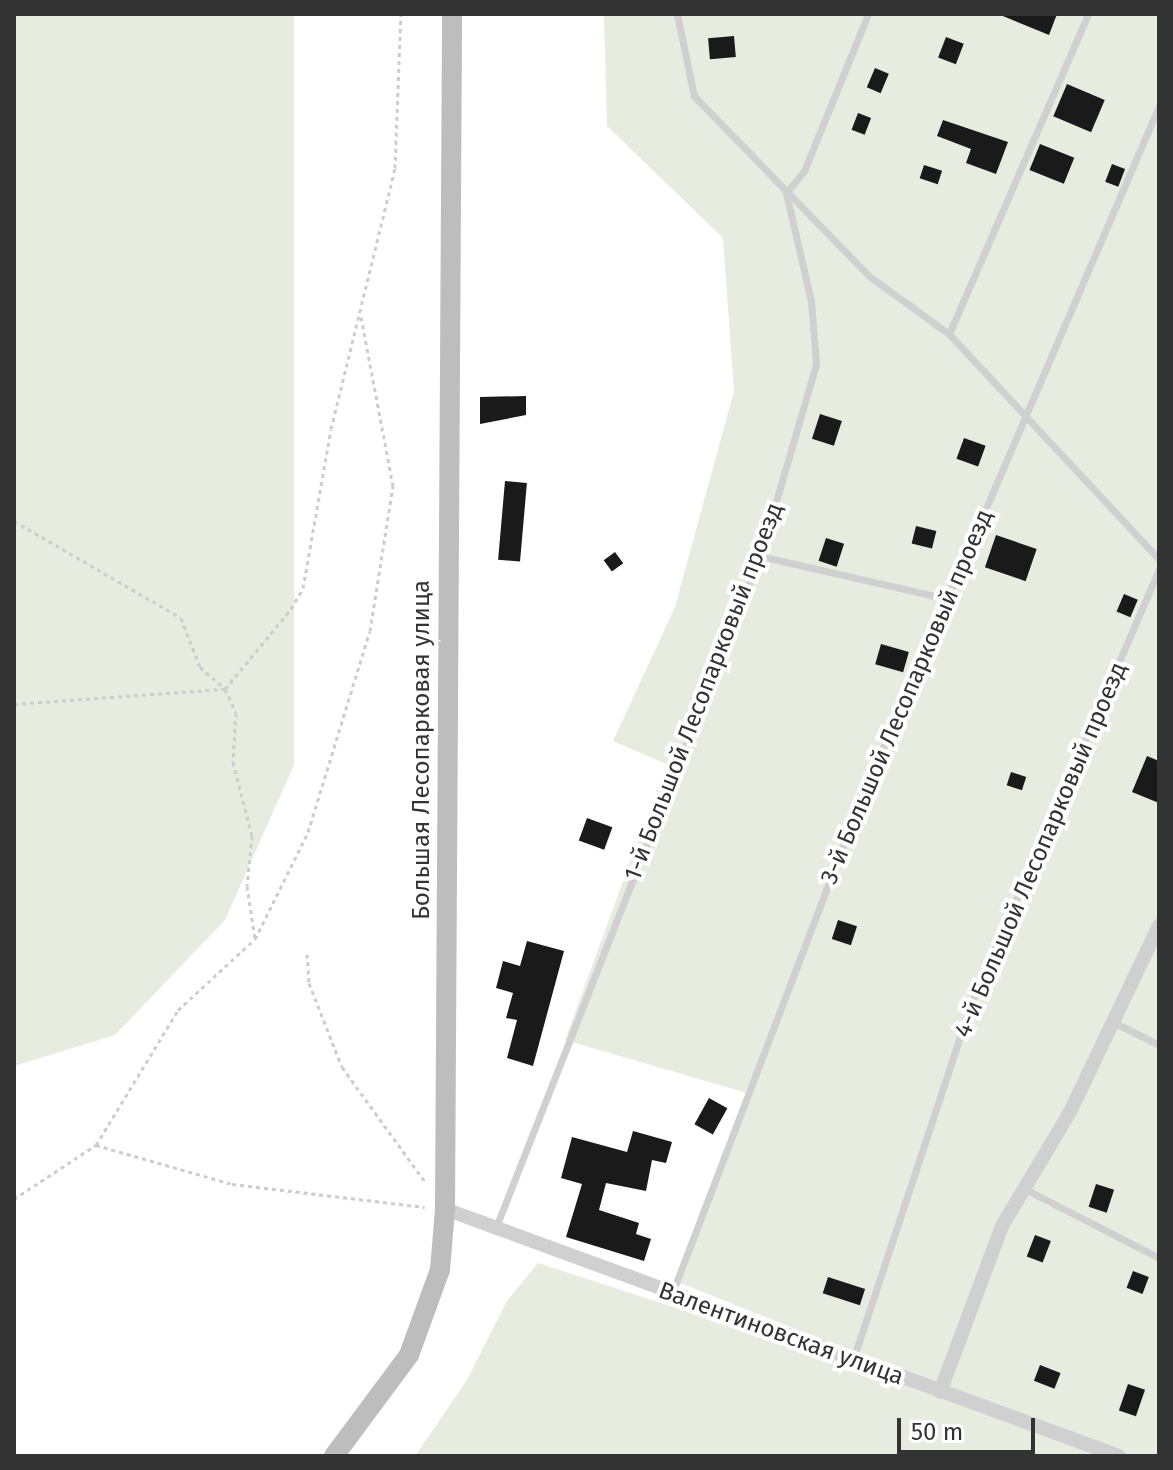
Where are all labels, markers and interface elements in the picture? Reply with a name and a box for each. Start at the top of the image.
street label: 1-й Большой Лесопарковый проезд [618,499,790,885]
street label: 3-й Большой Лесопарковый проезд [815,506,999,888]
street label: Большая Лесопарковая улица [408,580,436,920]
street label: 4-й Большой Лесопарковый проезд [949,658,1133,1042]
street label: Валентиновская улица [654,1276,908,1392]
scale bar [901,1402,1039,1452]
text: 50 m [911,1418,963,1446]

